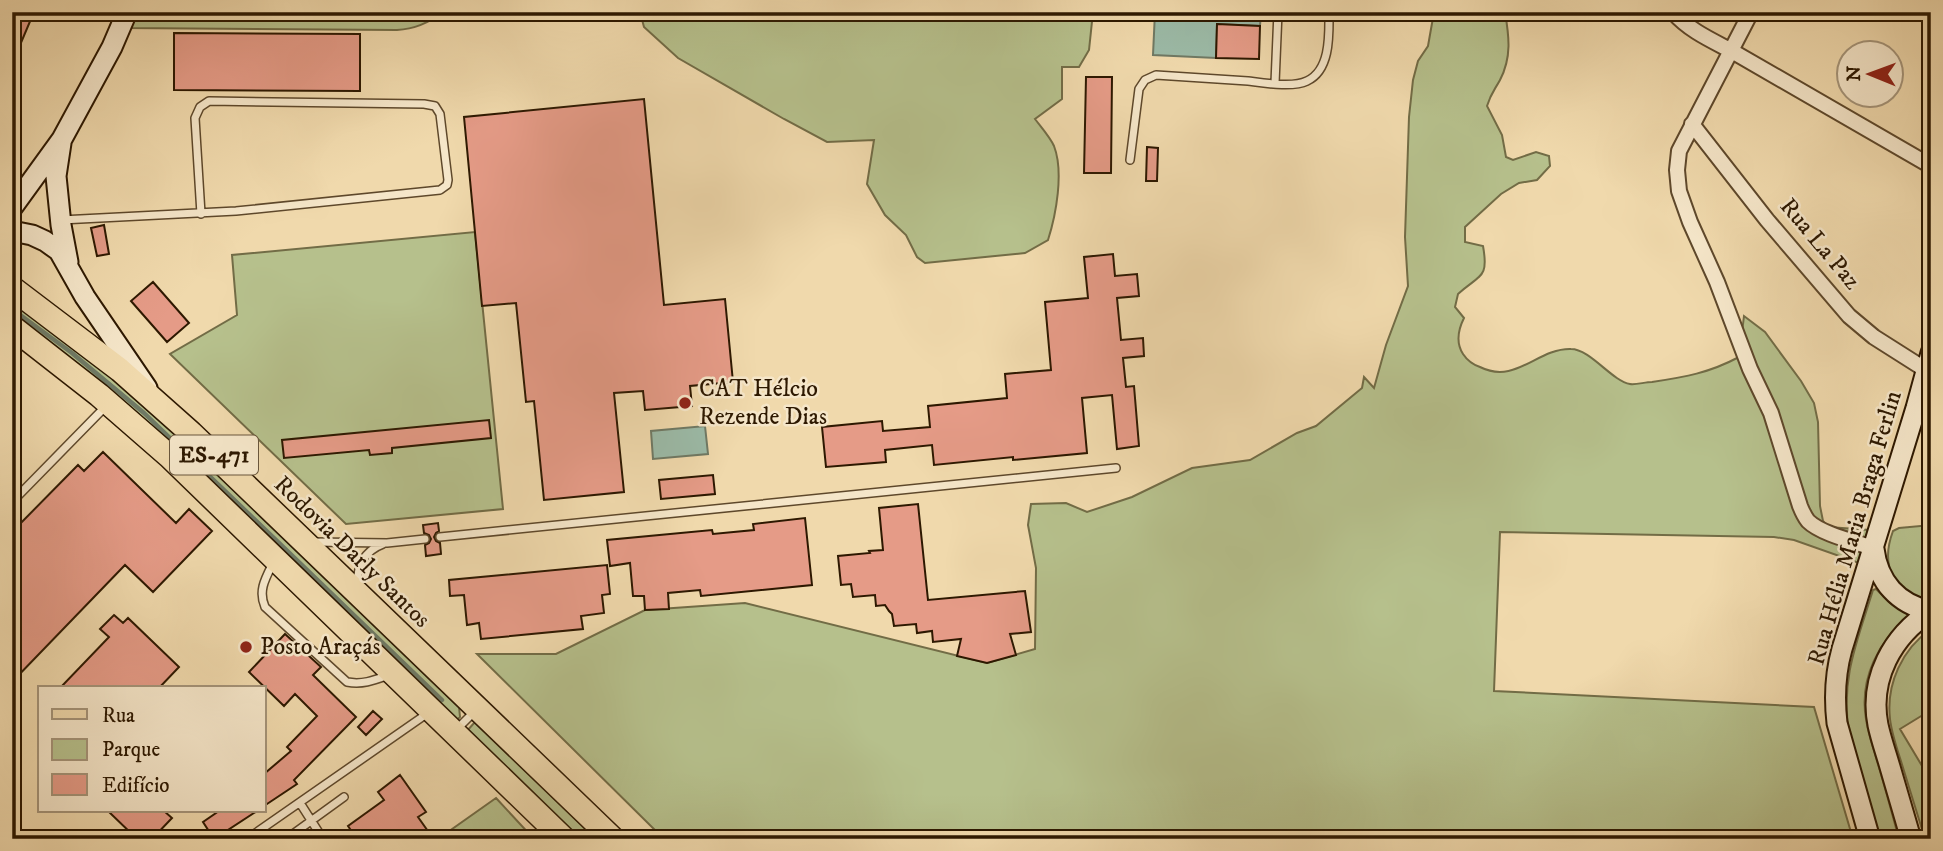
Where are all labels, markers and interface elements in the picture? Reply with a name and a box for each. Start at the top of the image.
north arrow [1834,38,1904,108]
text: N [1843,65,1866,82]
street label: Rua La Paz [1773,192,1867,296]
place label: CAT Hélcio Rezende Dias [699,374,827,432]
street label: Rua Hélia Maria Braga Ferlin [1801,387,1909,669]
marker: CAT Hélcio Rezende Dias [677,395,693,411]
road number: ES-471 [170,436,258,475]
street label: Rodovia Darly Santos [267,470,437,634]
place label: Posto Araçás [260,632,381,662]
marker: Posto Araçás [238,639,254,655]
legend [38,686,266,812]
text: Rua [102,703,135,729]
text: Parque [102,737,160,763]
text: Edifício [102,773,170,799]

